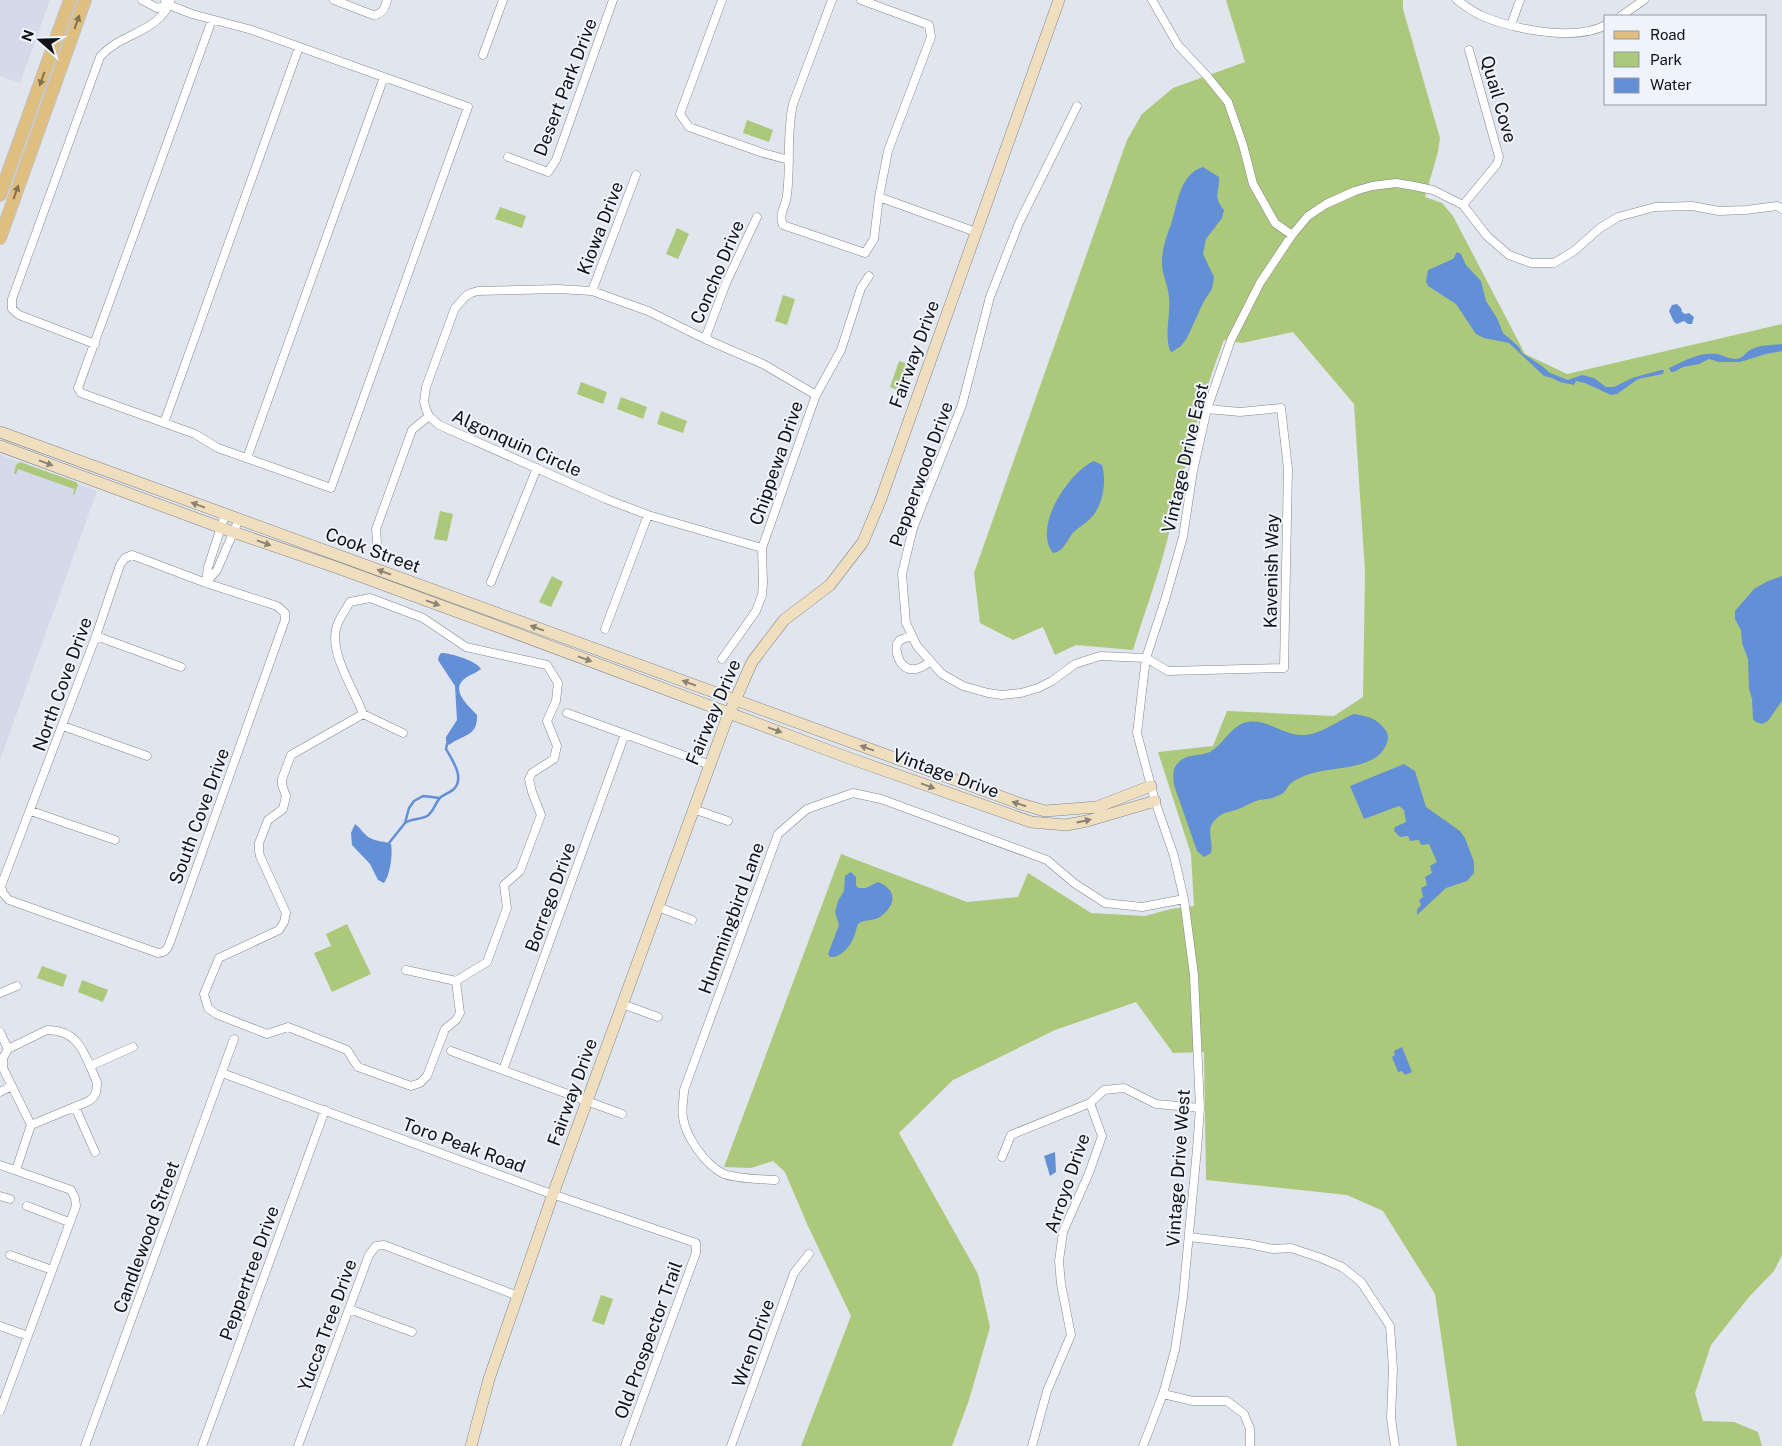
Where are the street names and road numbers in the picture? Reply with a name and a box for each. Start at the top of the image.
street label: Desert Park Drive [529,15,601,159]
street label: Quail Cove [1477,53,1521,145]
street label: Kiowa Drive [573,178,627,278]
street label: Concho Drive [686,217,748,327]
street label: Fairway Drive [885,297,943,411]
street label: Vintage Drive East [1158,381,1212,535]
street label: Chippewa Drive [745,398,807,528]
street label: Pepperwood Drive [885,399,957,549]
street label: Algonquin Circle [449,405,585,481]
street label: Kavenish Way [1259,513,1283,629]
street label: Cook Street [323,523,423,577]
street label: North Cove Drive [28,614,96,754]
street label: Fairway Drive [681,656,745,768]
street label: Vintage Drive [890,744,1002,802]
street label: South Cove Drive [165,745,233,887]
street label: Borrego Drive [521,839,579,955]
street label: Hummingbird Lane [694,839,768,997]
street label: Fairway Drive [543,1035,601,1149]
street label: Vintage Drive West [1162,1088,1194,1248]
street label: Toro Peak Road [400,1113,528,1177]
street label: Arroyo Drive [1040,1131,1094,1235]
street label: Candlewood Street [109,1158,183,1316]
street label: Peppertree Drive [215,1203,283,1343]
street label: Yucca Tree Drive [293,1256,361,1394]
street label: Old Prospector Trail [610,1258,686,1422]
street label: Wren Drive [727,1296,779,1390]

